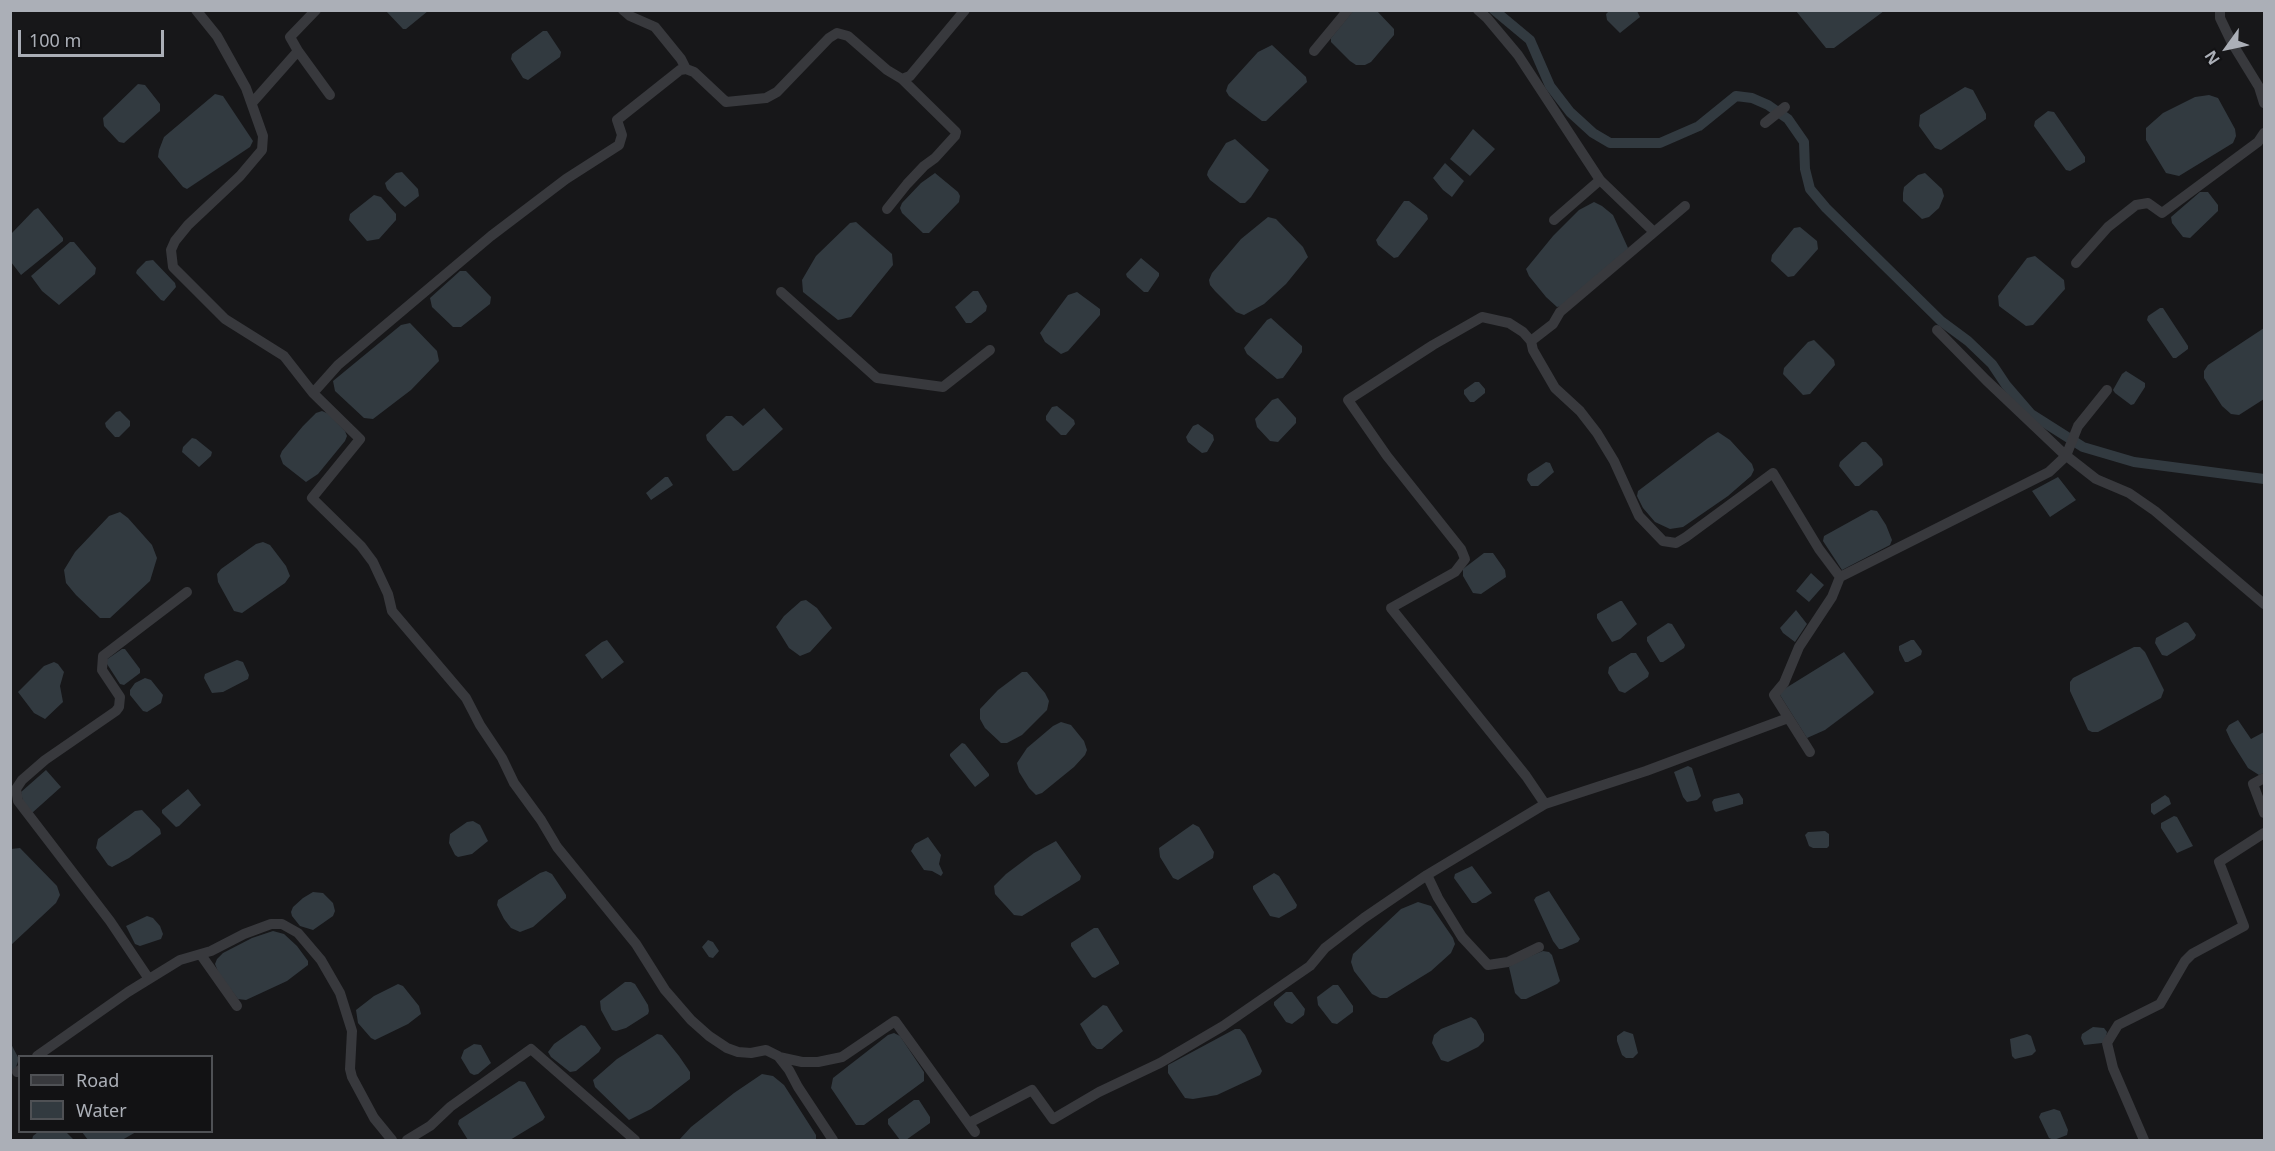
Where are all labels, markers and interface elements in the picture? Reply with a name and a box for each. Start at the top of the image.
scale bar [21,18,166,56]
north arrow [2197,18,2257,78]
text: 100 m [29,28,81,52]
text: N [2199,46,2225,69]
legend [18,1055,213,1133]
text: Road [76,1068,119,1092]
text: Water [76,1098,127,1122]

